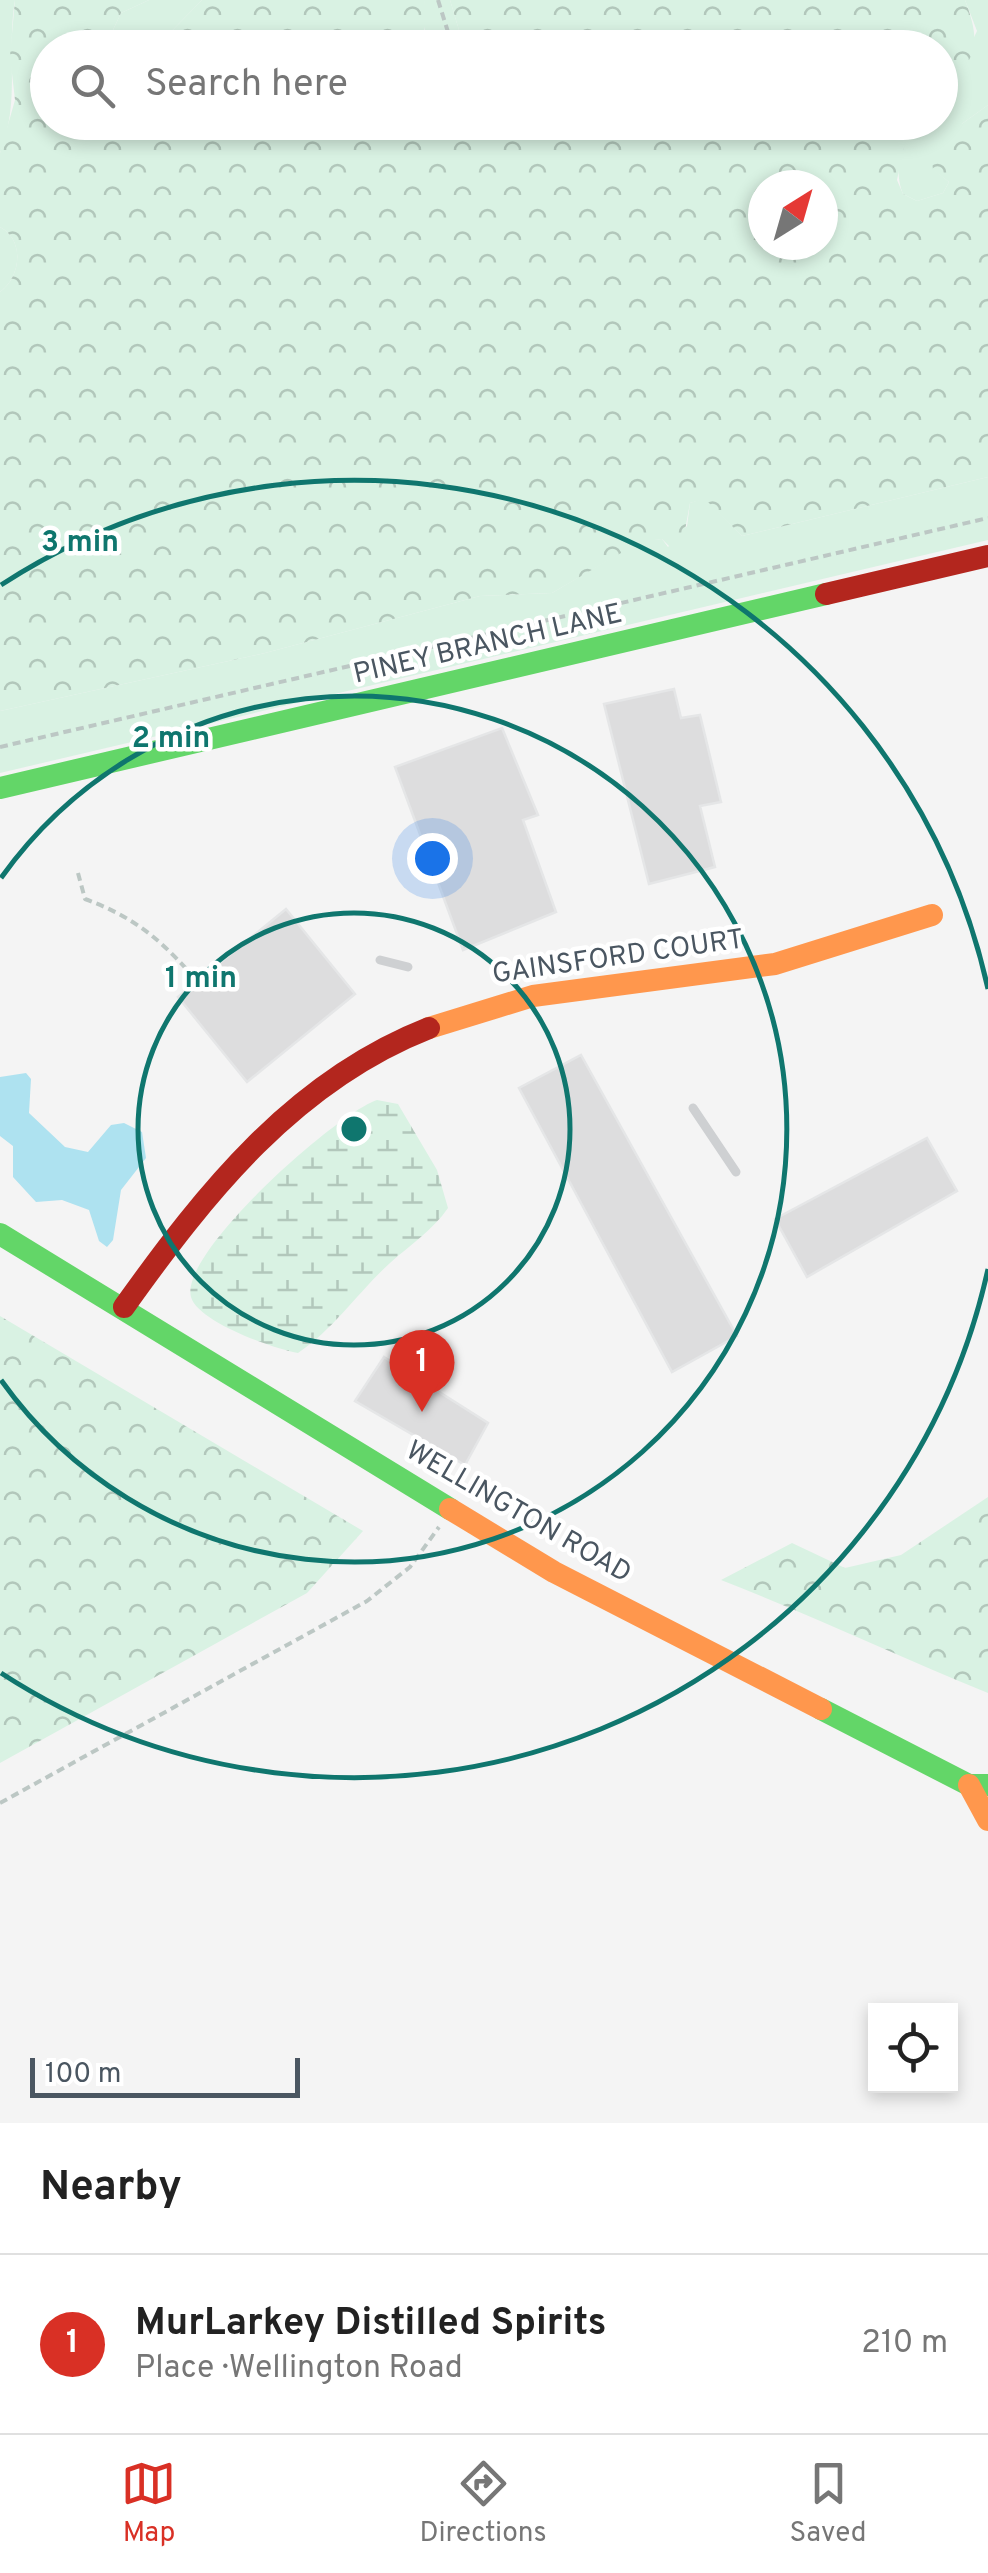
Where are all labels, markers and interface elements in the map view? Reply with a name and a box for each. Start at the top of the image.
search box [30,30,958,140]
icon: search [65,58,120,113]
text: Search here [145,61,348,110]
north arrow [748,170,838,260]
text: 3 min [41,525,119,562]
street label: PINEY BRANCH LANE [350,597,626,693]
text: 2 min [132,721,210,758]
your location [407,833,458,884]
street label: GAINSFORD COURT [490,923,746,993]
text: 1 min [165,961,237,998]
centre of rings [336,1111,372,1147]
pin: 1 [390,1330,454,1412]
street label: WELLINGTON ROAD [399,1434,637,1592]
map controls [868,2003,958,2093]
button: locate [868,2003,958,2093]
scale bar [30,2053,300,2098]
text: 100 m [45,2057,121,2093]
text: Nearby [40,2162,182,2215]
text: MurLarkey Distilled Spirits [135,2300,606,2349]
text: 1 [66,2324,79,2364]
text: 210 m [861,2324,948,2364]
text: Place · Wellington Road [135,2349,463,2389]
tab: Map [121,2456,176,2552]
tab: Directions [419,2456,547,2552]
tab: Saved [790,2456,867,2552]

